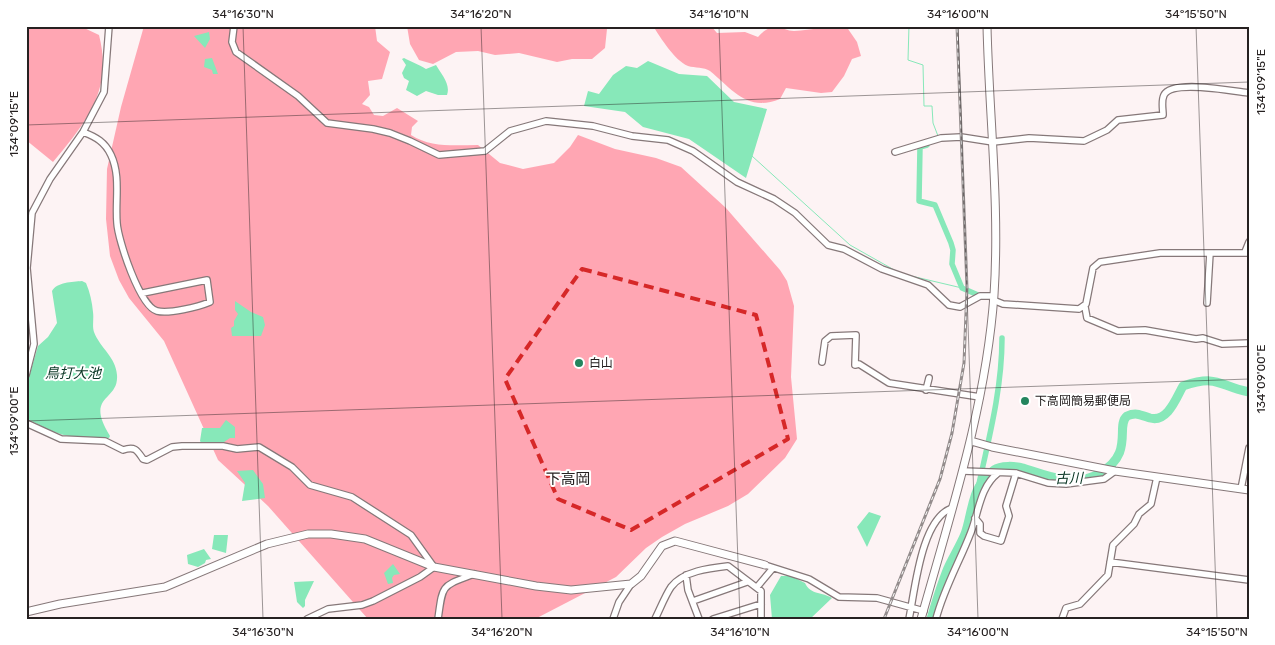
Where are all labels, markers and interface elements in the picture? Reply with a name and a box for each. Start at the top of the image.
text: 34°16'30"N [212,7,274,21]
text: 34°16'20"N [450,7,512,21]
text: 34°16'10"N [689,7,749,21]
text: 34°16'00"N [927,7,989,21]
text: 34°15'50"N [1165,7,1227,21]
text: 134°09'15"E [1254,49,1268,115]
text: 134°09'15"E [7,91,21,157]
text: 134°09'00"E [1254,345,1268,413]
place label: 白山 [589,356,613,370]
marker: 白山 [573,357,585,369]
water label: 鳥打大池 [45,365,103,382]
text: 134°09'00"E [7,387,21,455]
place label: 下高岡簡易郵便局 [1035,394,1131,408]
marker: 下高岡簡易郵便局 [1019,395,1031,407]
district label: 下高岡 [545,470,591,488]
water label: 古川 [1055,470,1085,487]
text: 34°16'30"N [232,625,294,639]
text: 34°16'20"N [471,625,533,639]
text: 34°16'10"N [710,625,770,639]
text: 34°16'00"N [947,625,1009,639]
text: 34°15'50"N [1186,625,1248,639]

